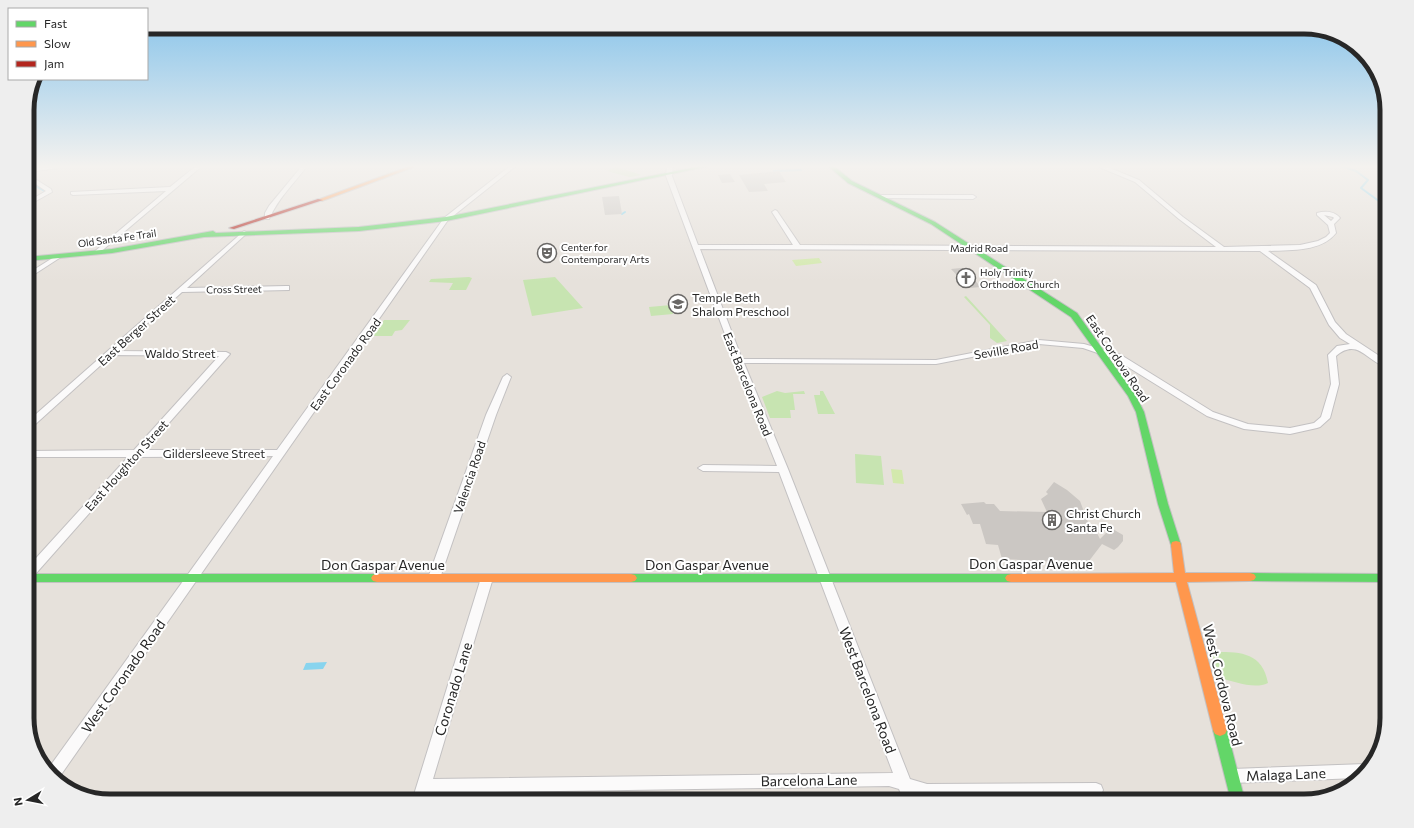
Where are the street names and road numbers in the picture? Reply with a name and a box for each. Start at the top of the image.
street label: Old Santa Fe Trail [77,227,157,249]
street label: Madrid Road [950,242,1008,254]
street label: Cross Street [206,283,262,295]
street label: East Berger Street [95,292,177,368]
street label: East Cordova Road [1084,312,1153,404]
street label: East Coronado Road [307,315,383,413]
street label: East Barcelona Road [721,330,775,438]
street label: Seville Road [973,336,1039,362]
street label: Waldo Street [144,346,216,360]
street label: East Houghton Street [82,417,171,513]
street label: Valencia Road [450,439,488,515]
street label: Gildersleeve Street [163,446,265,460]
street label: Don Gaspar Avenue [969,555,1093,572]
street label: Don Gaspar Avenue [321,556,445,573]
street label: Don Gaspar Avenue [645,556,769,573]
street label: West Coronado Road [78,616,168,736]
street label: West Cordova Road [1200,622,1246,748]
street label: West Barcelona Road [836,624,900,756]
street label: Coronado Lane [431,640,475,738]
street label: Malaga Lane [1246,764,1326,784]
street label: Barcelona Lane [760,771,858,789]

